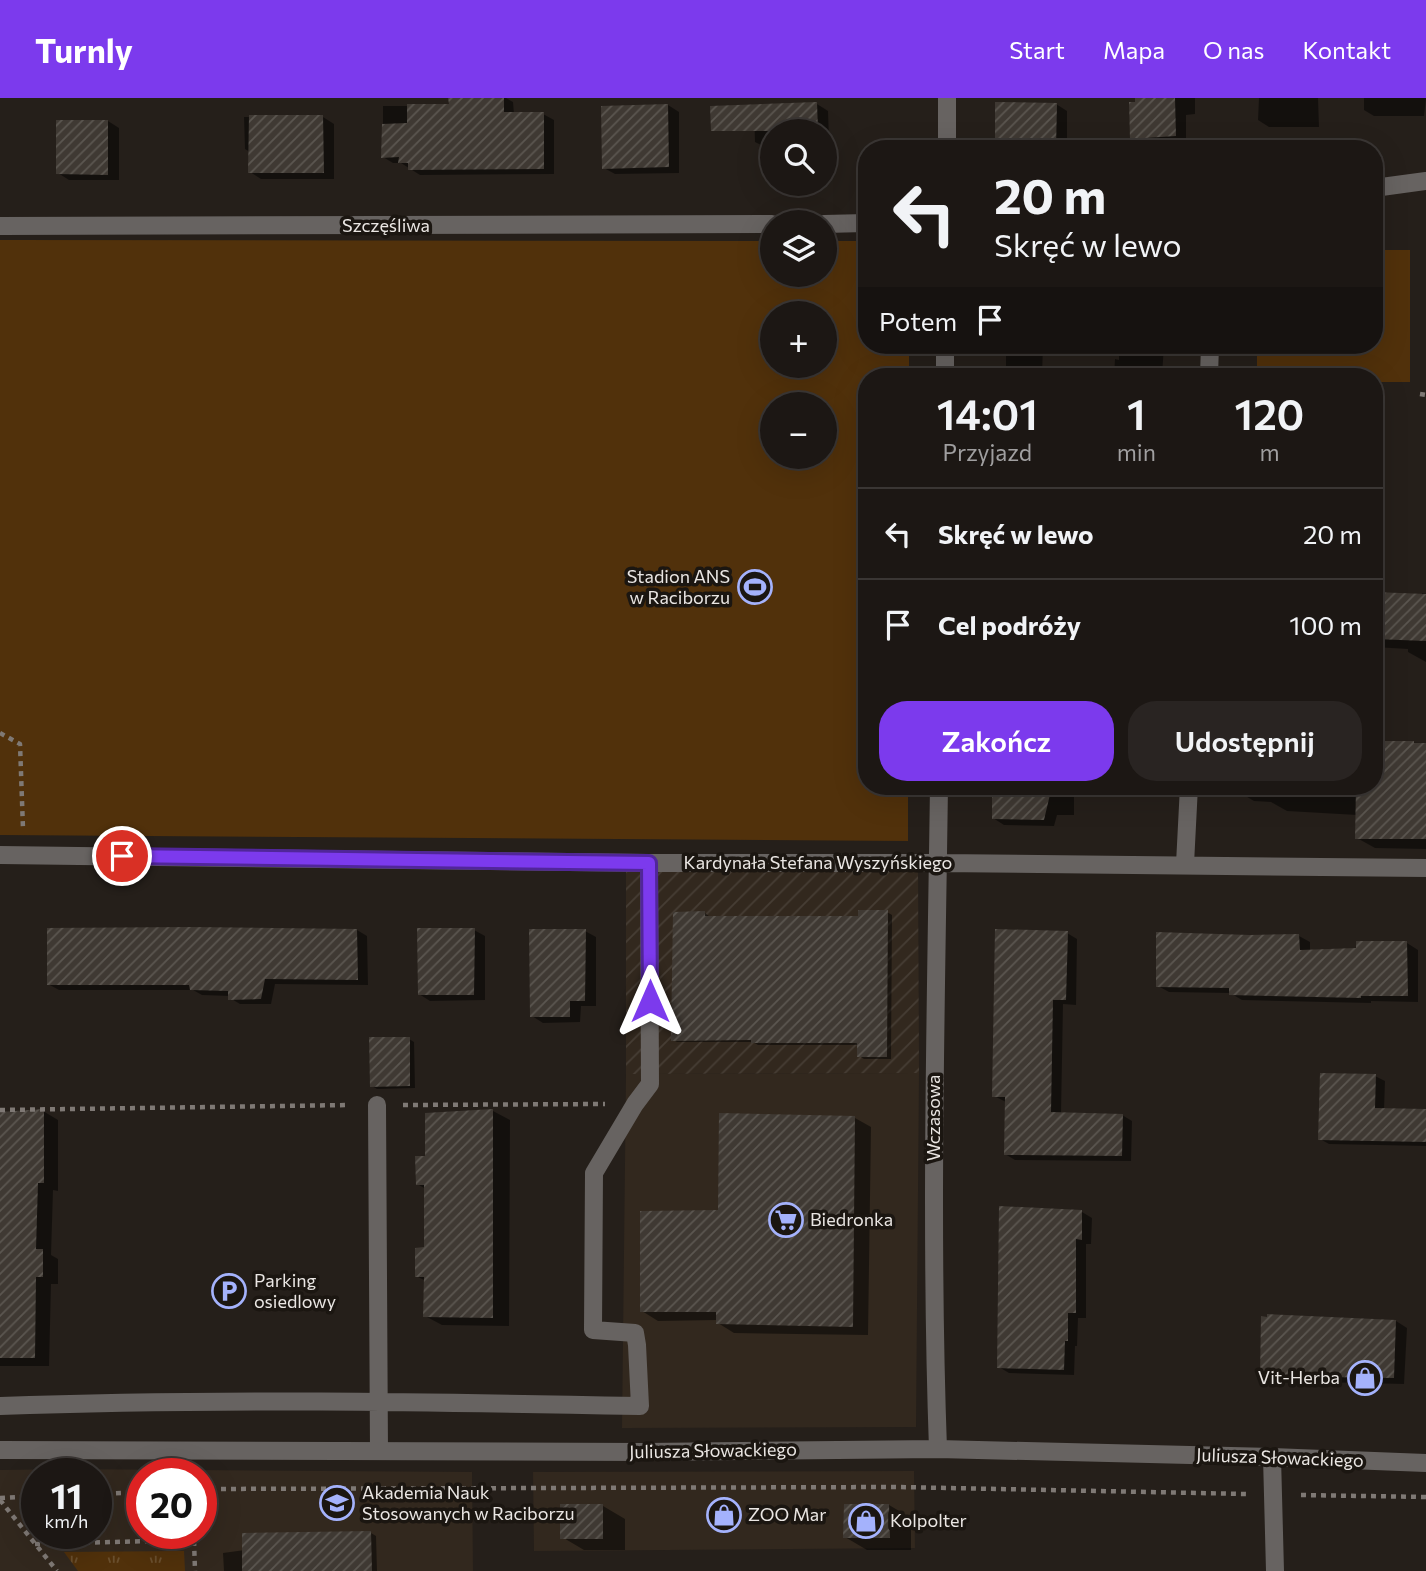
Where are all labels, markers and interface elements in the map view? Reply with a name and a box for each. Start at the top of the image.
text: Turnly [35,29,133,70]
text: Start [1009,35,1065,64]
text: Mapa [1103,35,1165,64]
text: O nas [1203,35,1264,64]
text: Kontakt [1302,35,1391,64]
map controls [760,119,837,469]
button: search [760,119,837,196]
text: 20 m [994,164,1106,224]
icon: left [879,168,970,259]
button: layers [760,210,837,287]
street label: Szczęśliwa [342,214,430,236]
text: Skręć w lewo [994,224,1182,264]
button: + [760,301,837,378]
icon: arrive [971,301,1009,339]
text: Potem [879,305,957,336]
text: 14:01 [937,387,1038,439]
text: 1 [1127,387,1146,439]
text: 120 [1234,387,1304,439]
button: − [760,392,837,469]
text: Przyjazd [943,438,1032,466]
text: min [1117,438,1156,466]
text: m [1259,438,1279,466]
icon: left [879,515,917,553]
text: Skręć w lewo [938,518,1094,549]
text: 20 m [1303,518,1362,549]
place label: Stadion ANS w Raciborzu [627,565,730,608]
sports icon: Stadion ANS w Raciborzu [736,568,774,606]
icon: arrive [879,606,917,644]
text: Cel podróży [938,609,1081,640]
text: 100 m [1289,609,1362,640]
button: Zakończ [879,701,1114,781]
button: Udostępnij [1128,701,1362,781]
pin [92,826,152,886]
icon: arrive [103,837,141,875]
street label: Kardynała Stefana Wyszyńskiego [684,851,952,873]
position arrow [613,964,687,1038]
street label: Wczasowa [922,1075,944,1161]
supermarket icon: Biedronka [767,1201,805,1239]
place label: Biedronka [810,1208,893,1230]
place label: Parking osiedlowy [254,1269,336,1312]
parking icon: Parking osiedlowy [210,1272,248,1310]
shop icon: Vit-Herba [1346,1359,1384,1397]
place label: Vit-Herba [1258,1366,1340,1388]
street label: Juliusza Słowackiego [629,1438,797,1462]
street label: Juliusza Słowackiego [1196,1443,1364,1471]
speed limit sign: 20 [126,1458,217,1549]
text: 11 [51,1473,82,1516]
place label: Akademia Nauk Stosowanych w Raciborzu [362,1481,575,1524]
school or university icon: Akademia Nauk Stosowanych w Raciborzu [318,1484,356,1522]
shop icon: ZOO Mar [705,1496,743,1534]
shop icon: Kolpolter [847,1502,885,1540]
place label: ZOO Mar [748,1503,826,1525]
place label: Kolpolter [890,1509,967,1531]
text: km/h [45,1510,88,1532]

